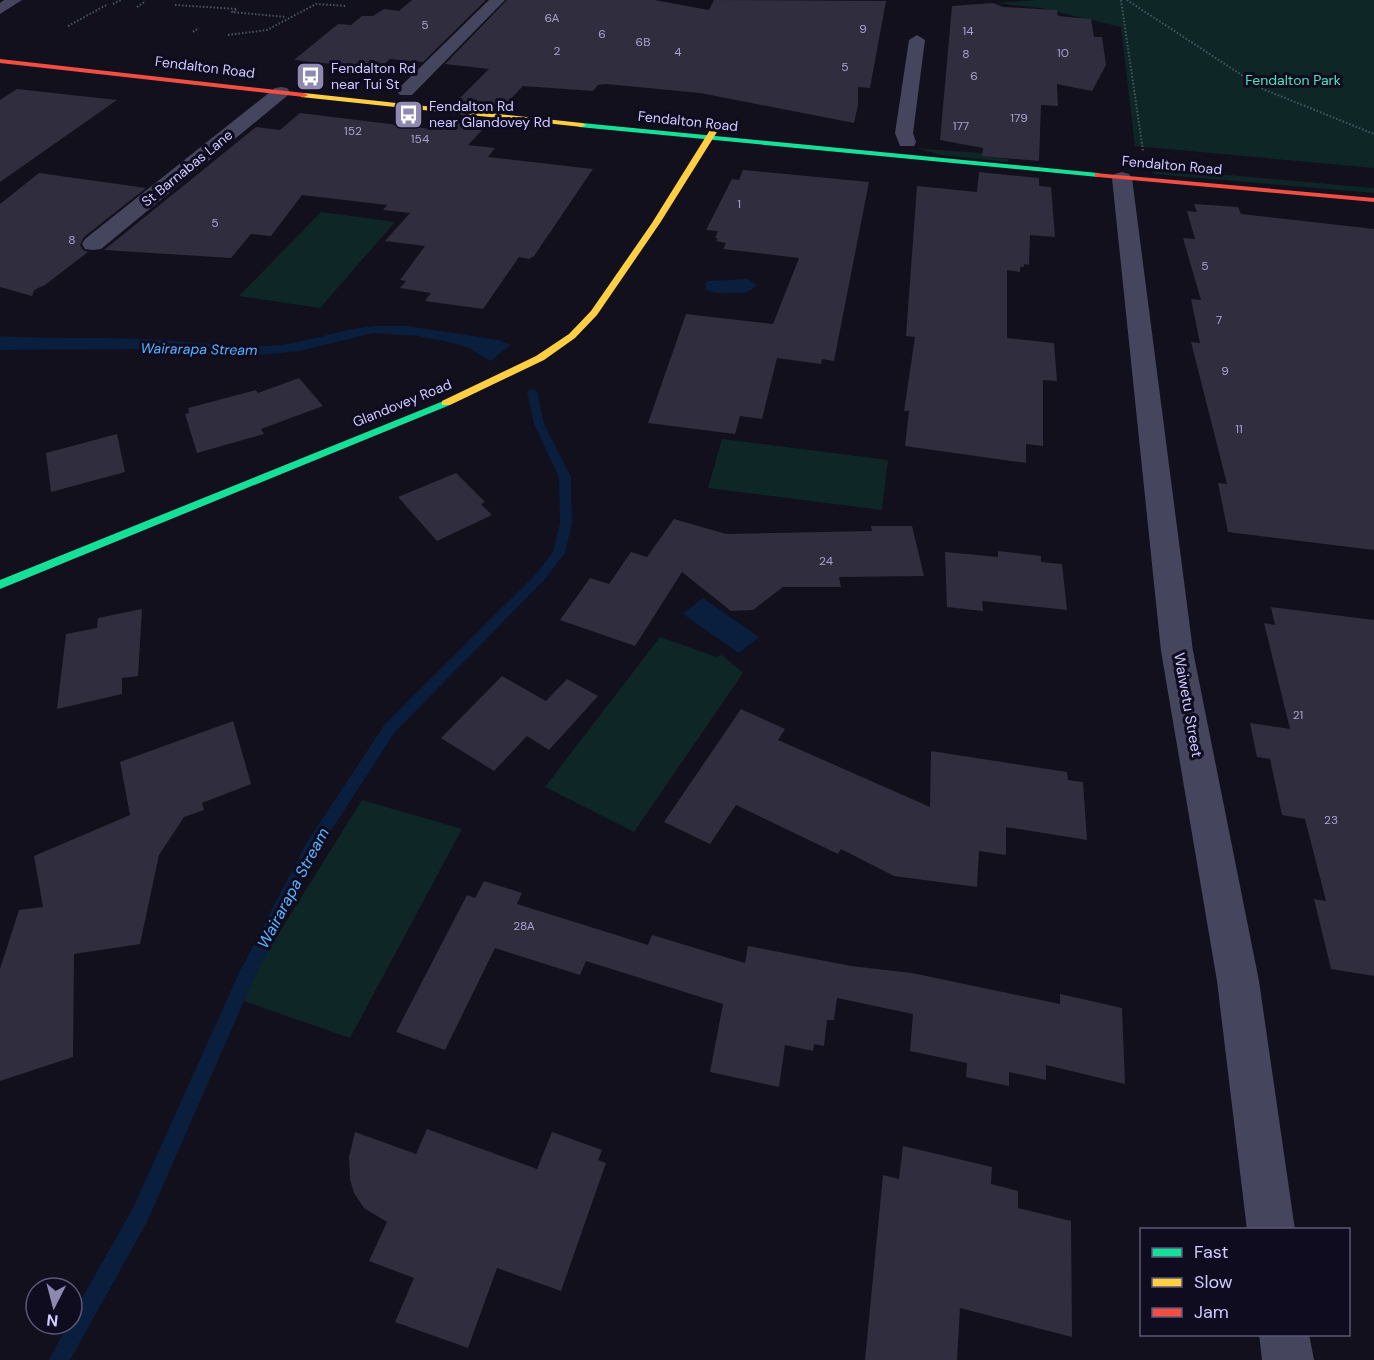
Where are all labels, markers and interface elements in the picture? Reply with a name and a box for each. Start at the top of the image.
house number: 6A [544,10,560,26]
house number: 5 [421,17,429,33]
house number: 9 [859,21,867,37]
house number: 14 [962,23,974,39]
house number: 6 [598,26,606,42]
house number: 6B [636,34,650,50]
house number: 2 [554,43,561,59]
house number: 4 [674,44,682,60]
house number: 10 [1057,45,1069,61]
house number: 8 [962,46,970,62]
street label: Fendalton Road [154,52,256,82]
place label: Fendalton Rd near Tui St [331,59,416,93]
house number: 5 [841,59,849,75]
bus stop icon: Fendalton Rd near Tui St [294,60,326,92]
house number: 6 [970,68,978,84]
park label: Fendalton Park [1245,71,1341,89]
place label: Fendalton Rd near Glandovey Rd [429,97,551,131]
bus stop icon: Fendalton Rd near Glandovey Rd [392,98,424,130]
street label: Fendalton Road [637,107,739,135]
house number: 179 [1010,110,1028,126]
house number: 177 [953,118,969,134]
house number: 152 [344,123,362,139]
street label: St Barnabas Lane [138,126,236,210]
house number: 154 [411,131,429,147]
street label: Fendalton Road [1121,152,1223,178]
house number: 1 [737,196,741,212]
house number: 5 [211,215,219,231]
house number: 8 [68,232,76,248]
house number: 5 [1201,258,1209,274]
house number: 7 [1216,312,1222,328]
water label: Wairarapa Stream [140,339,258,359]
house number: 9 [1221,363,1229,379]
street label: Glandovey Road [350,375,454,431]
house number: 11 [1235,421,1243,437]
house number: 24 [819,553,833,569]
street label: Waiwetu Street [1169,651,1207,759]
house number: 21 [1293,707,1303,723]
house number: 23 [1324,812,1338,828]
water label: Wairarapa Stream [252,824,334,952]
house number: 28A [513,918,535,934]
legend [1140,1228,1350,1336]
text: Fast [1194,1240,1229,1264]
text: Slow [1194,1270,1233,1294]
north arrow [24,1276,84,1336]
text: Jam [1194,1300,1229,1324]
text: N [46,1309,59,1331]

